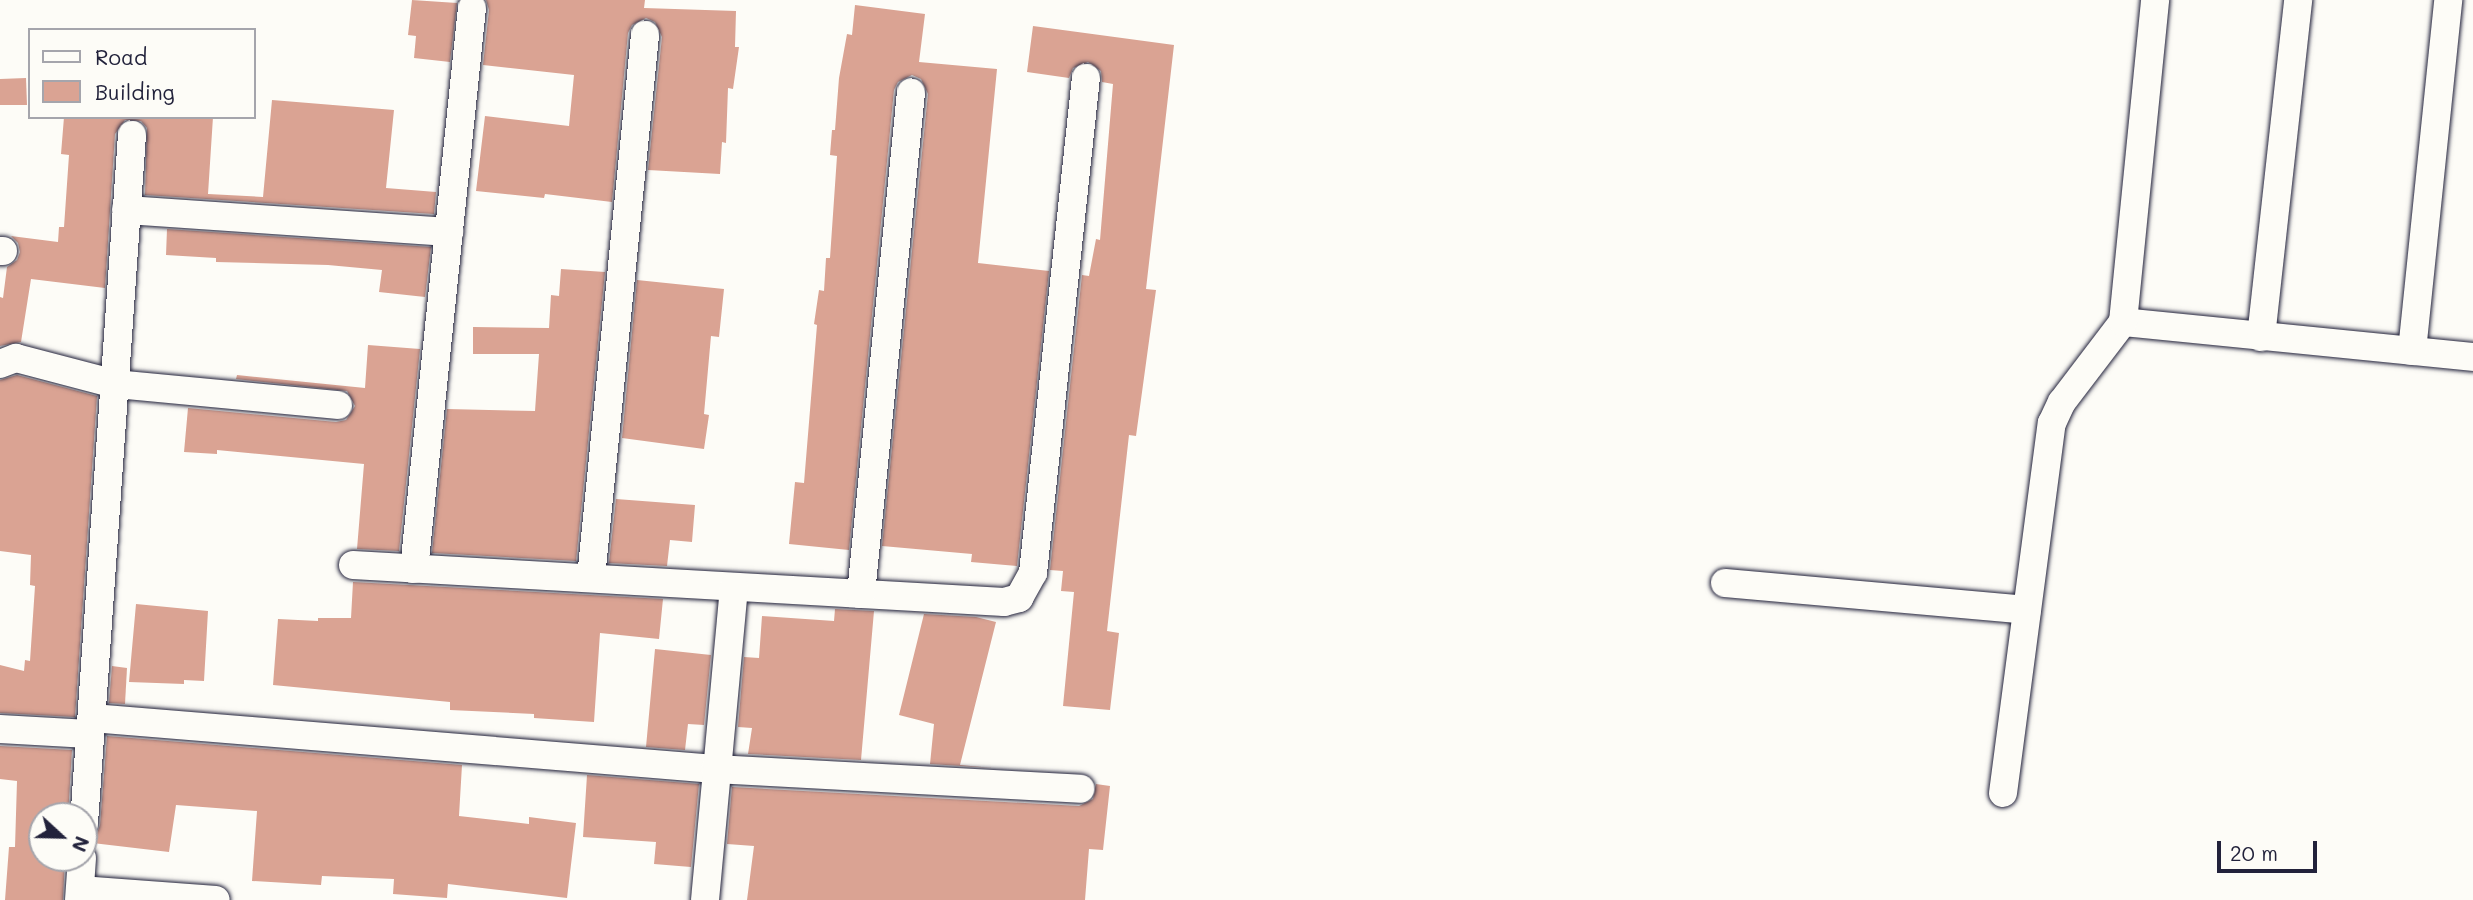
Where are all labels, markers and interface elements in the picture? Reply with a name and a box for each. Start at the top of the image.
legend [28,28,256,119]
text: Road [95,43,147,70]
text: Building [95,78,175,105]
north arrow [28,802,98,872]
scale bar [2221,827,2321,871]
text: N [67,833,95,856]
text: 20 m [2230,839,2278,866]

